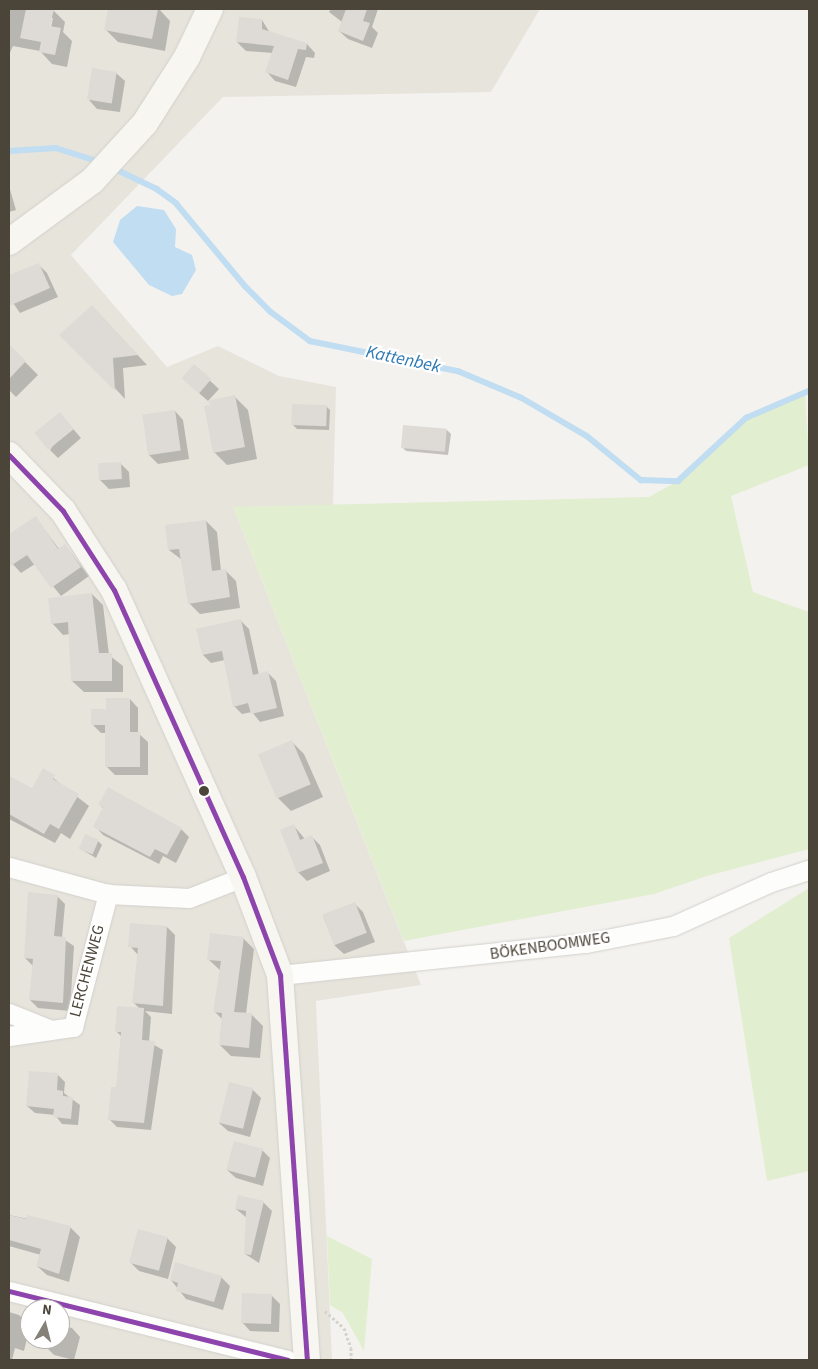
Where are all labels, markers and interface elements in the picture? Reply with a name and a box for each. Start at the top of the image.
water label: Kattenbek [364,342,442,378]
unlabelled marker [199,786,209,796]
street label: LERCHENWEG [65,923,109,1019]
street label: BÖKENBOOMWEG [489,928,611,964]
north arrow [20,1299,70,1349]
text: N [41,1300,53,1321]

